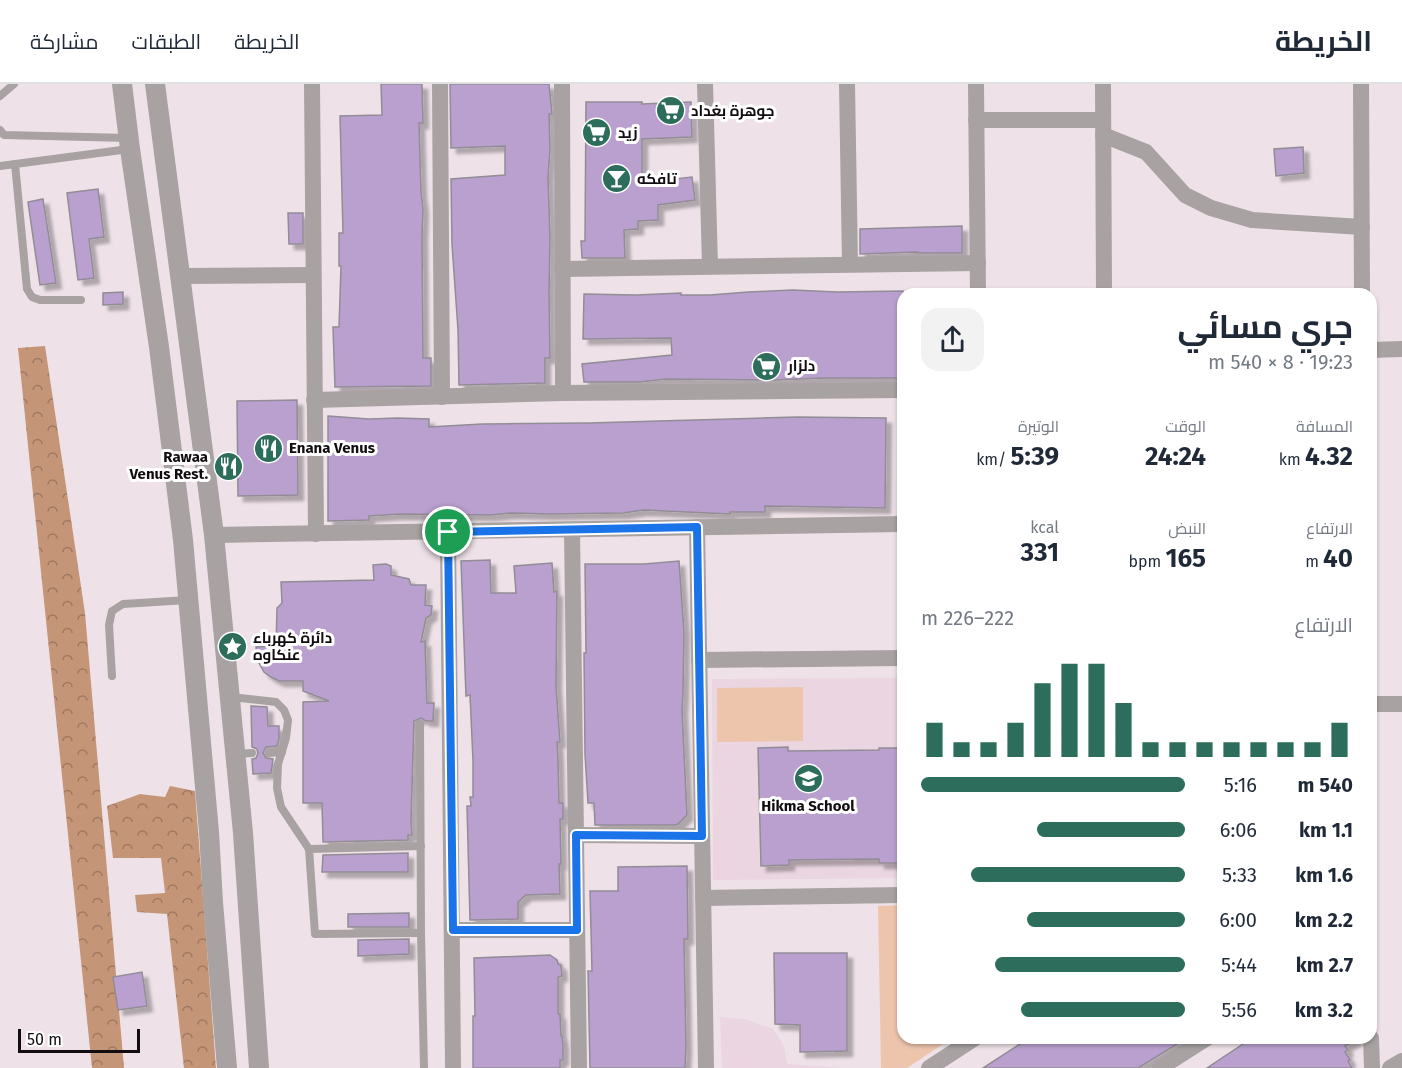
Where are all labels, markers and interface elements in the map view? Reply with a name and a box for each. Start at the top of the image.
text: الخريطة [1275,25,1372,58]
text: مشاركة [30,29,99,55]
text: الطبقات [132,29,201,55]
text: الخريطة [234,29,300,55]
supermarket icon: جوهرة بغداد [654,95,686,127]
place label: جوهرة بغداد [691,102,775,120]
supermarket icon: زيد [581,117,613,149]
place label: زيد [618,124,638,142]
bar icon: تافكه [600,163,632,195]
place label: تافكه [637,170,677,188]
text: جري مسائي [1178,307,1353,347]
button: share [921,308,984,371]
supermarket icon: دلزار [751,350,783,382]
text: 19:23 · 8 × 540 m [1208,350,1353,374]
place label: دلزار [787,357,815,375]
text: الوتيرة [1018,417,1059,436]
text: الوقت [1165,417,1206,436]
text: المسافة [1296,417,1353,436]
restaurant icon: Enana Venus [252,432,284,464]
place label: Enana Venus [289,439,375,457]
text: 5:39 [1011,441,1059,472]
text: 24:24 [1145,441,1206,472]
text: 4.32 [1305,441,1353,472]
place label: Rawaa Venus Rest. [128,448,208,483]
restaurant icon: Rawaa Venus Rest. [213,450,245,482]
text: /km [976,450,1011,469]
text: km [1279,450,1305,469]
pin [422,506,473,557]
icon: arrive [431,515,464,548]
text: kcal [1030,518,1059,537]
text: النبض [1168,519,1206,538]
text: الارتفاع [1306,519,1353,538]
text: 331 [1020,537,1059,568]
text: 165 [1165,543,1206,574]
text: 40 [1323,543,1353,574]
text: bpm [1128,552,1165,571]
text: m [1305,552,1323,571]
text: 222–226 m [921,606,1014,630]
text: الارتفاع [1294,613,1353,637]
place label: دائرة كهرباء عنكاوه [253,629,332,664]
place icon: دائرة كهرباء عنكاوه [216,631,248,663]
school or university icon: Hikma School [792,763,824,795]
text: 5:16 [1224,773,1257,797]
text: 540 m [1298,773,1353,797]
place label: Hikma School [761,797,855,815]
text: 6:06 [1220,818,1257,842]
text: 1.1 km [1299,818,1353,842]
text: 5:33 [1222,863,1257,887]
text: 1.6 km [1295,863,1353,887]
text: 6:00 [1219,908,1257,932]
text: 2.2 km [1295,908,1353,932]
text: 5:44 [1221,953,1257,977]
text: 2.7 km [1296,953,1353,977]
text: 5:56 [1221,998,1257,1022]
text: 3.2 km [1295,998,1353,1022]
scale bar [18,1026,140,1054]
text: 50 m [27,1030,62,1049]

